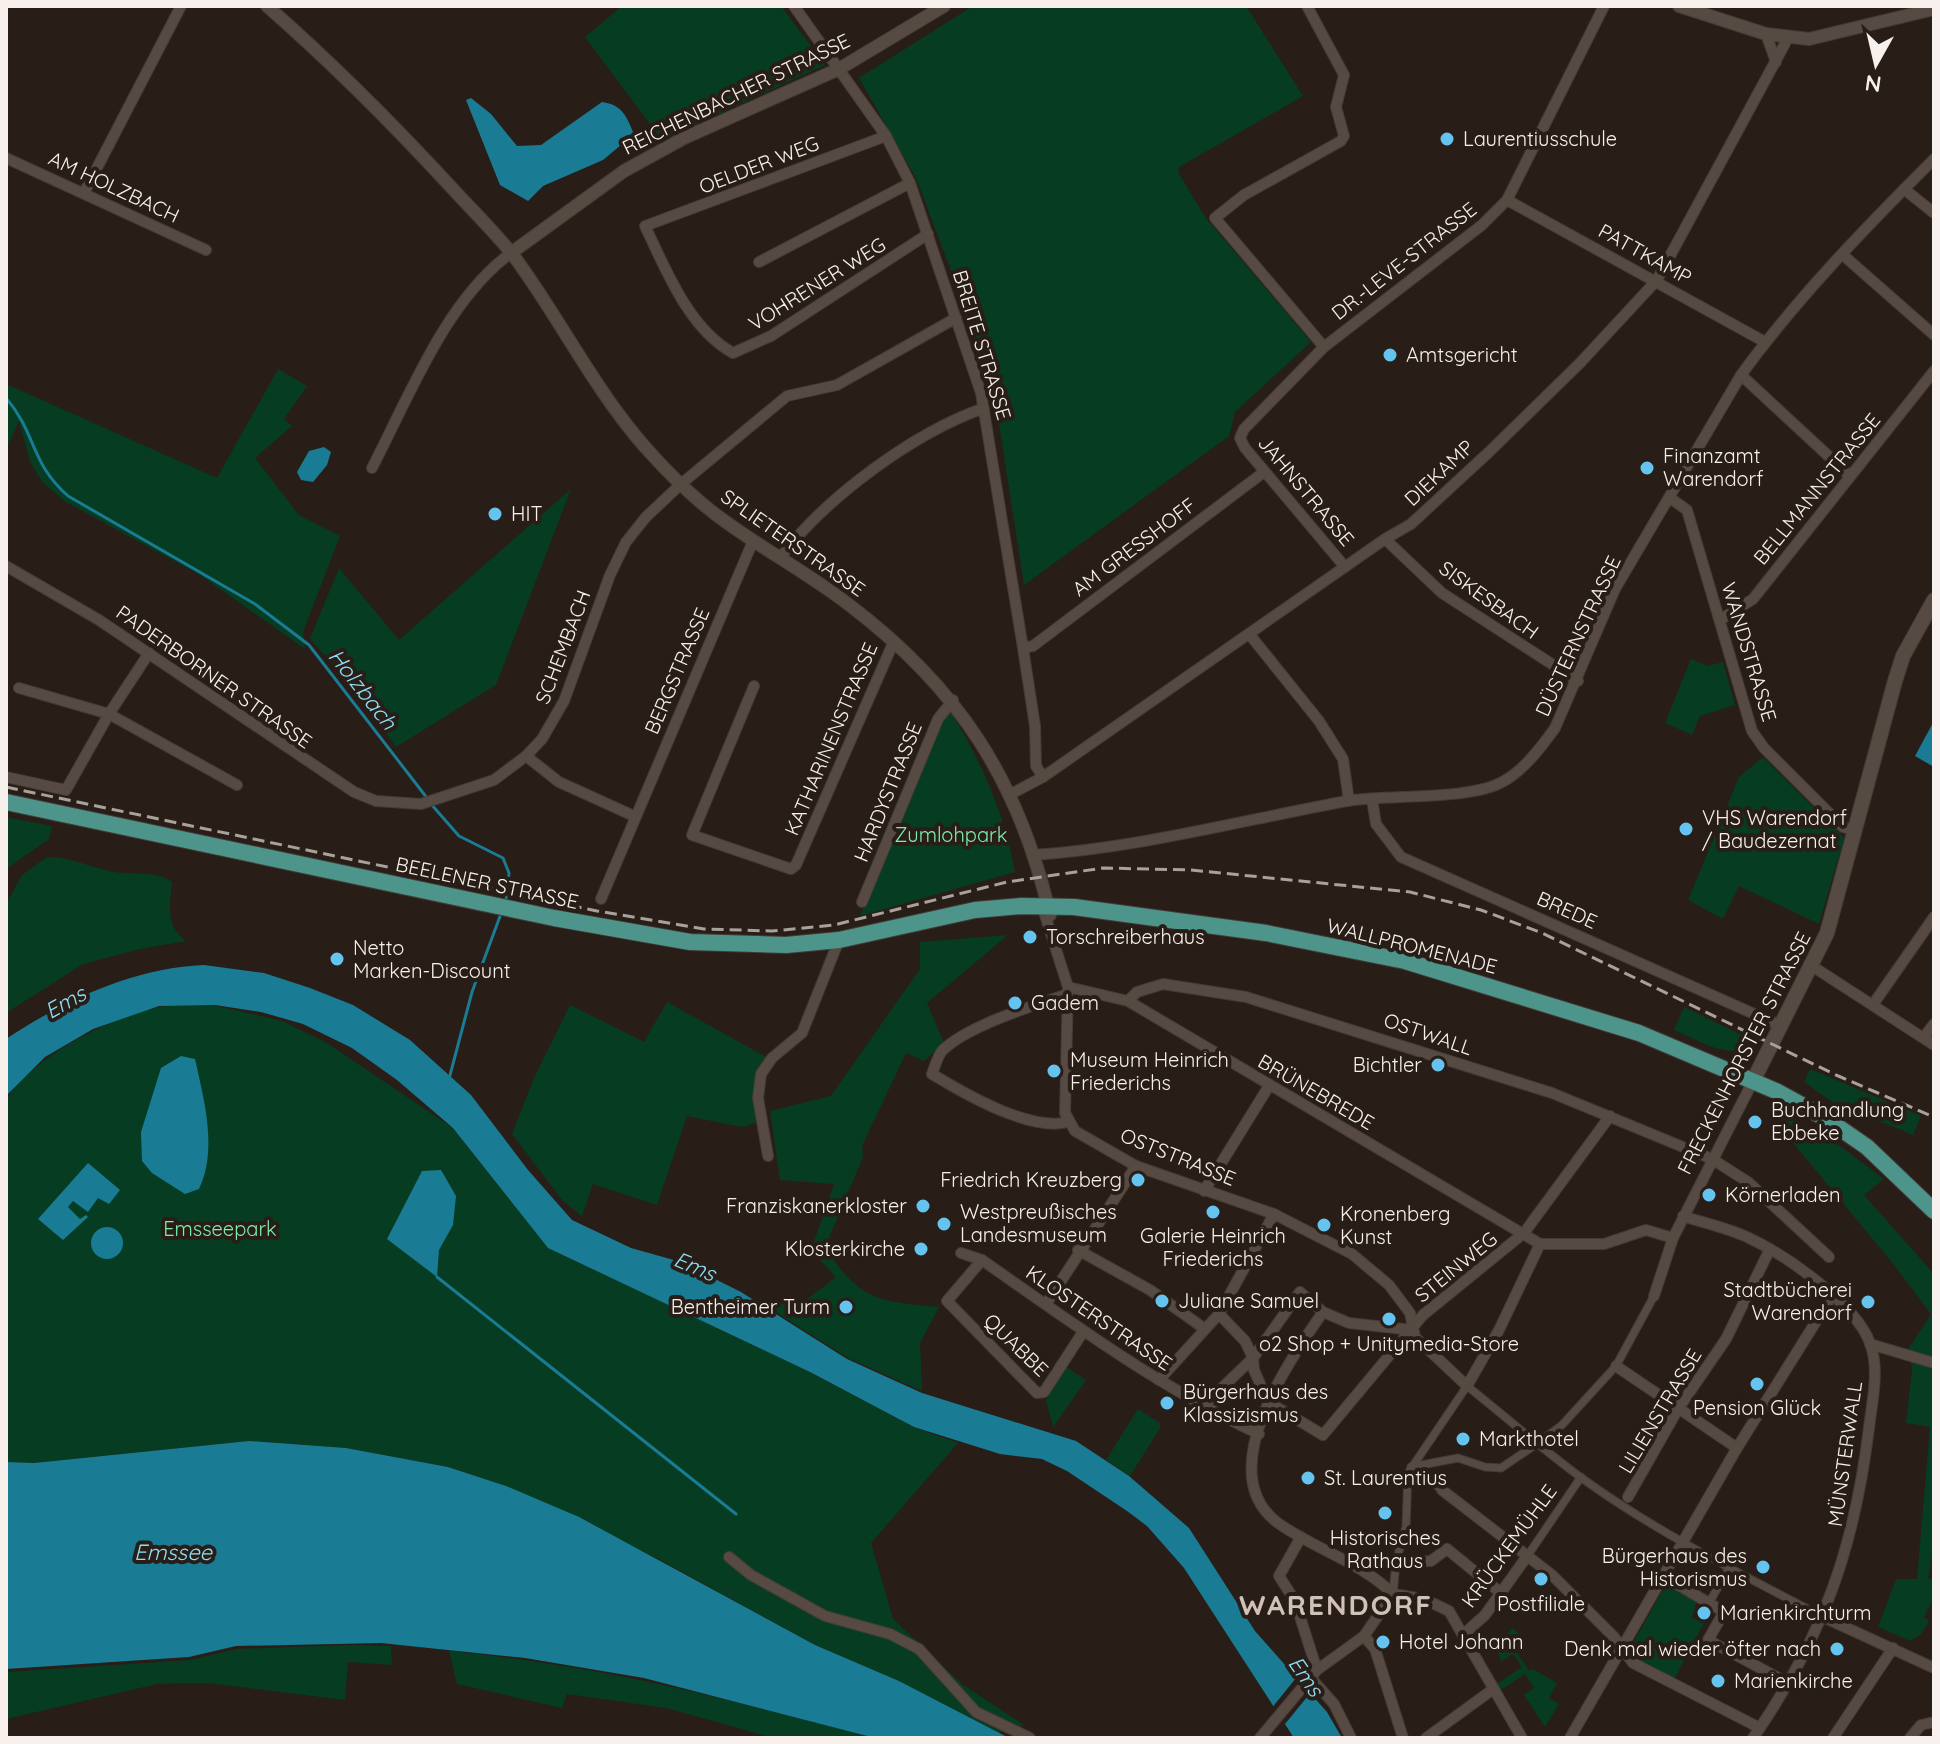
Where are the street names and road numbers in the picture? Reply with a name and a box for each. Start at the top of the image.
street label: REICHENBACHER STRASSE [618,27,854,160]
street label: OELDER WEG [695,130,822,199]
street label: AM HOLZBACH [45,145,184,228]
street label: DR.-LEVE-STRASSE [1326,196,1481,325]
street label: PATTKAMP [1594,218,1696,289]
street label: VOHRENER WEG [744,231,890,336]
street label: BREITE STRASSE [948,267,1017,423]
street label: BELLMANNSTRASSE [1748,408,1885,570]
street label: JAHNSTRASSE [1253,430,1360,551]
street label: DIEKAMP [1399,434,1479,511]
street label: SPLIETERSTRASSE [716,483,870,602]
street label: AM GRESSHOFF [1067,492,1201,601]
street label: DÜSTERNSTRASSE [1529,551,1626,720]
street label: SISKESBACH [1435,555,1544,644]
street label: WANDSTRASSE [1716,579,1783,724]
street label: SCHEMBACH [529,586,596,707]
street label: PADERBORNER STRASSE [112,599,317,754]
street label: BERGSTRASSE [639,604,714,738]
street label: KATHARINENSTRASSE [779,639,883,839]
street label: HARDYSTRASSE [848,718,927,865]
street label: BEELENER STRASSE [394,851,581,914]
street label: BREDE [1533,885,1601,934]
street label: WALLPROMENADE [1324,912,1500,979]
street label: FRECKENHORSTER STRASSE [1671,927,1816,1178]
street label: OSTWALL [1381,1007,1476,1060]
street label: BRÜNEBREDE [1254,1048,1379,1135]
street label: OSTSTRASSE [1117,1122,1239,1191]
street label: STEINWEG [1409,1226,1502,1307]
street label: KLOSTERSTRASSE [1021,1259,1177,1376]
street label: QUABBE [979,1308,1054,1381]
street label: LILIENSTRASSE [1613,1344,1707,1477]
street label: MÜNSTERWALL [1822,1379,1867,1528]
street label: KRÜCKEMÜHLE [1456,1479,1562,1612]

